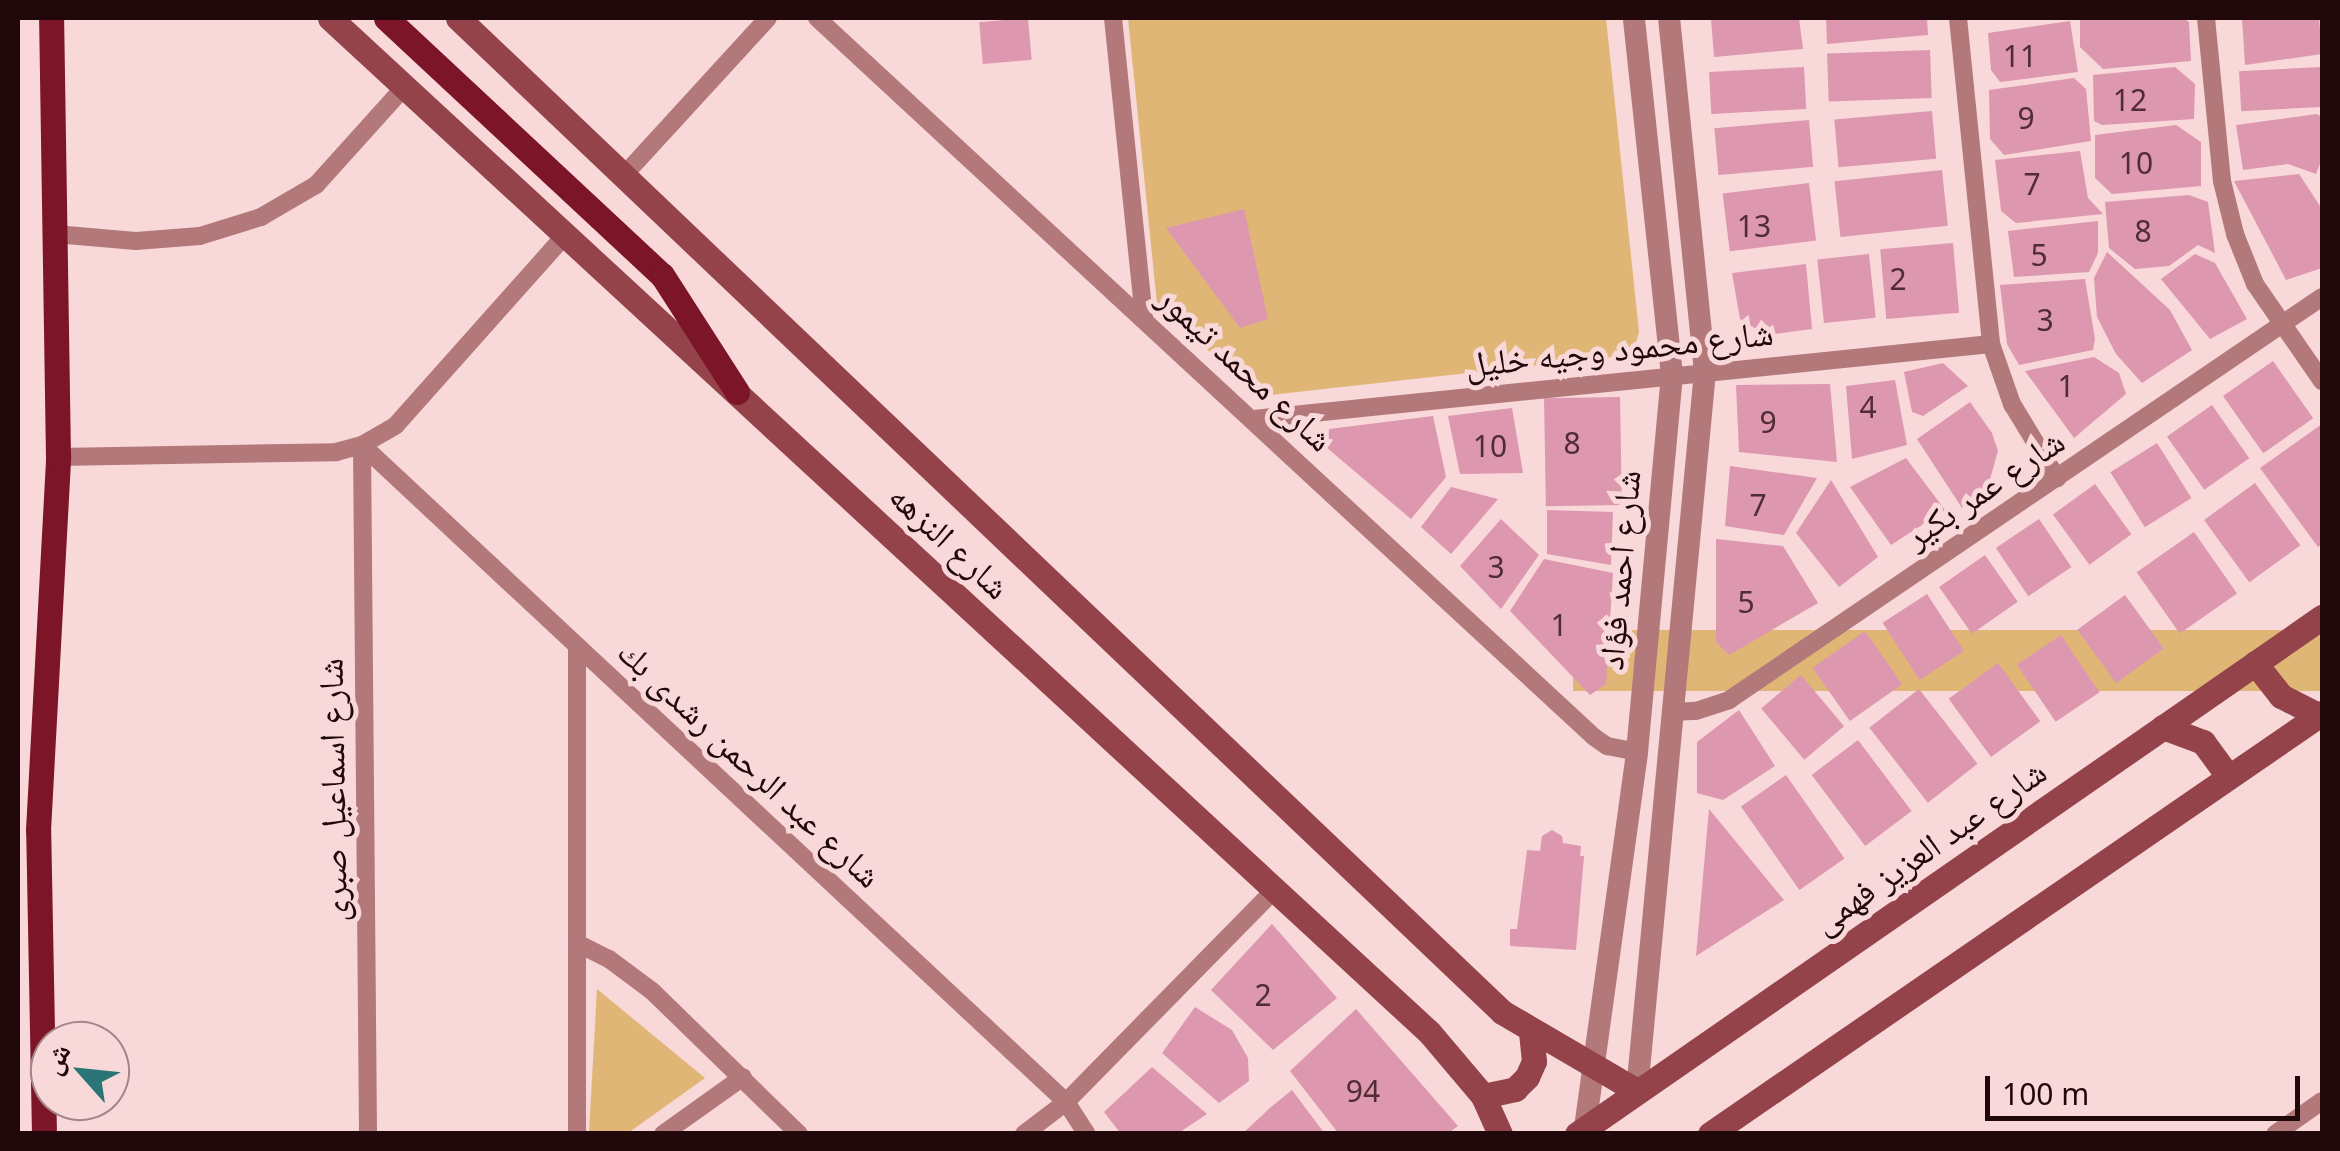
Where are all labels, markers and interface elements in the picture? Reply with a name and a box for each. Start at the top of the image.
house number: 11 [2003,38,2037,74]
house number: 12 [2113,82,2147,118]
house number: 9 [2017,100,2035,136]
house number: 10 [2119,145,2153,181]
house number: 7 [2023,166,2041,202]
house number: 13 [1737,208,1771,244]
house number: 8 [2134,213,2152,249]
house number: 5 [2030,237,2048,273]
house number: 2 [1889,261,1907,297]
street label: شارع محمد تيمور [1150,276,1342,460]
house number: 3 [2036,302,2054,338]
street label: شارع محمود وجيه خليل [1463,311,1775,385]
house number: 1 [2057,368,2075,404]
house number: 4 [1859,389,1877,425]
house number: 9 [1759,404,1777,440]
street label: شارع عمر بكير [1896,419,2072,557]
house number: 8 [1563,425,1581,461]
house number: 10 [1473,428,1507,464]
street label: شارع احمد فؤاد [1589,468,1649,672]
street label: شارع النزهه [881,475,1019,607]
house number: 7 [1749,487,1767,523]
house number: 3 [1487,549,1505,585]
house number: 5 [1737,584,1755,620]
house number: 1 [1550,607,1568,643]
street label: شارع عبد الرحمن رشدى بك [610,630,890,896]
street label: شارع اسماعيل صبرى [309,658,355,922]
street label: شارع عبد العزيز فهمى [1804,750,2054,942]
house number: 2 [1254,977,1272,1013]
north arrow [30,1021,130,1121]
text: ش [31,1036,79,1080]
scale bar [1990,1056,2305,1118]
house number: 94 [1346,1073,1380,1109]
text: 100 m [2002,1073,2089,1114]

